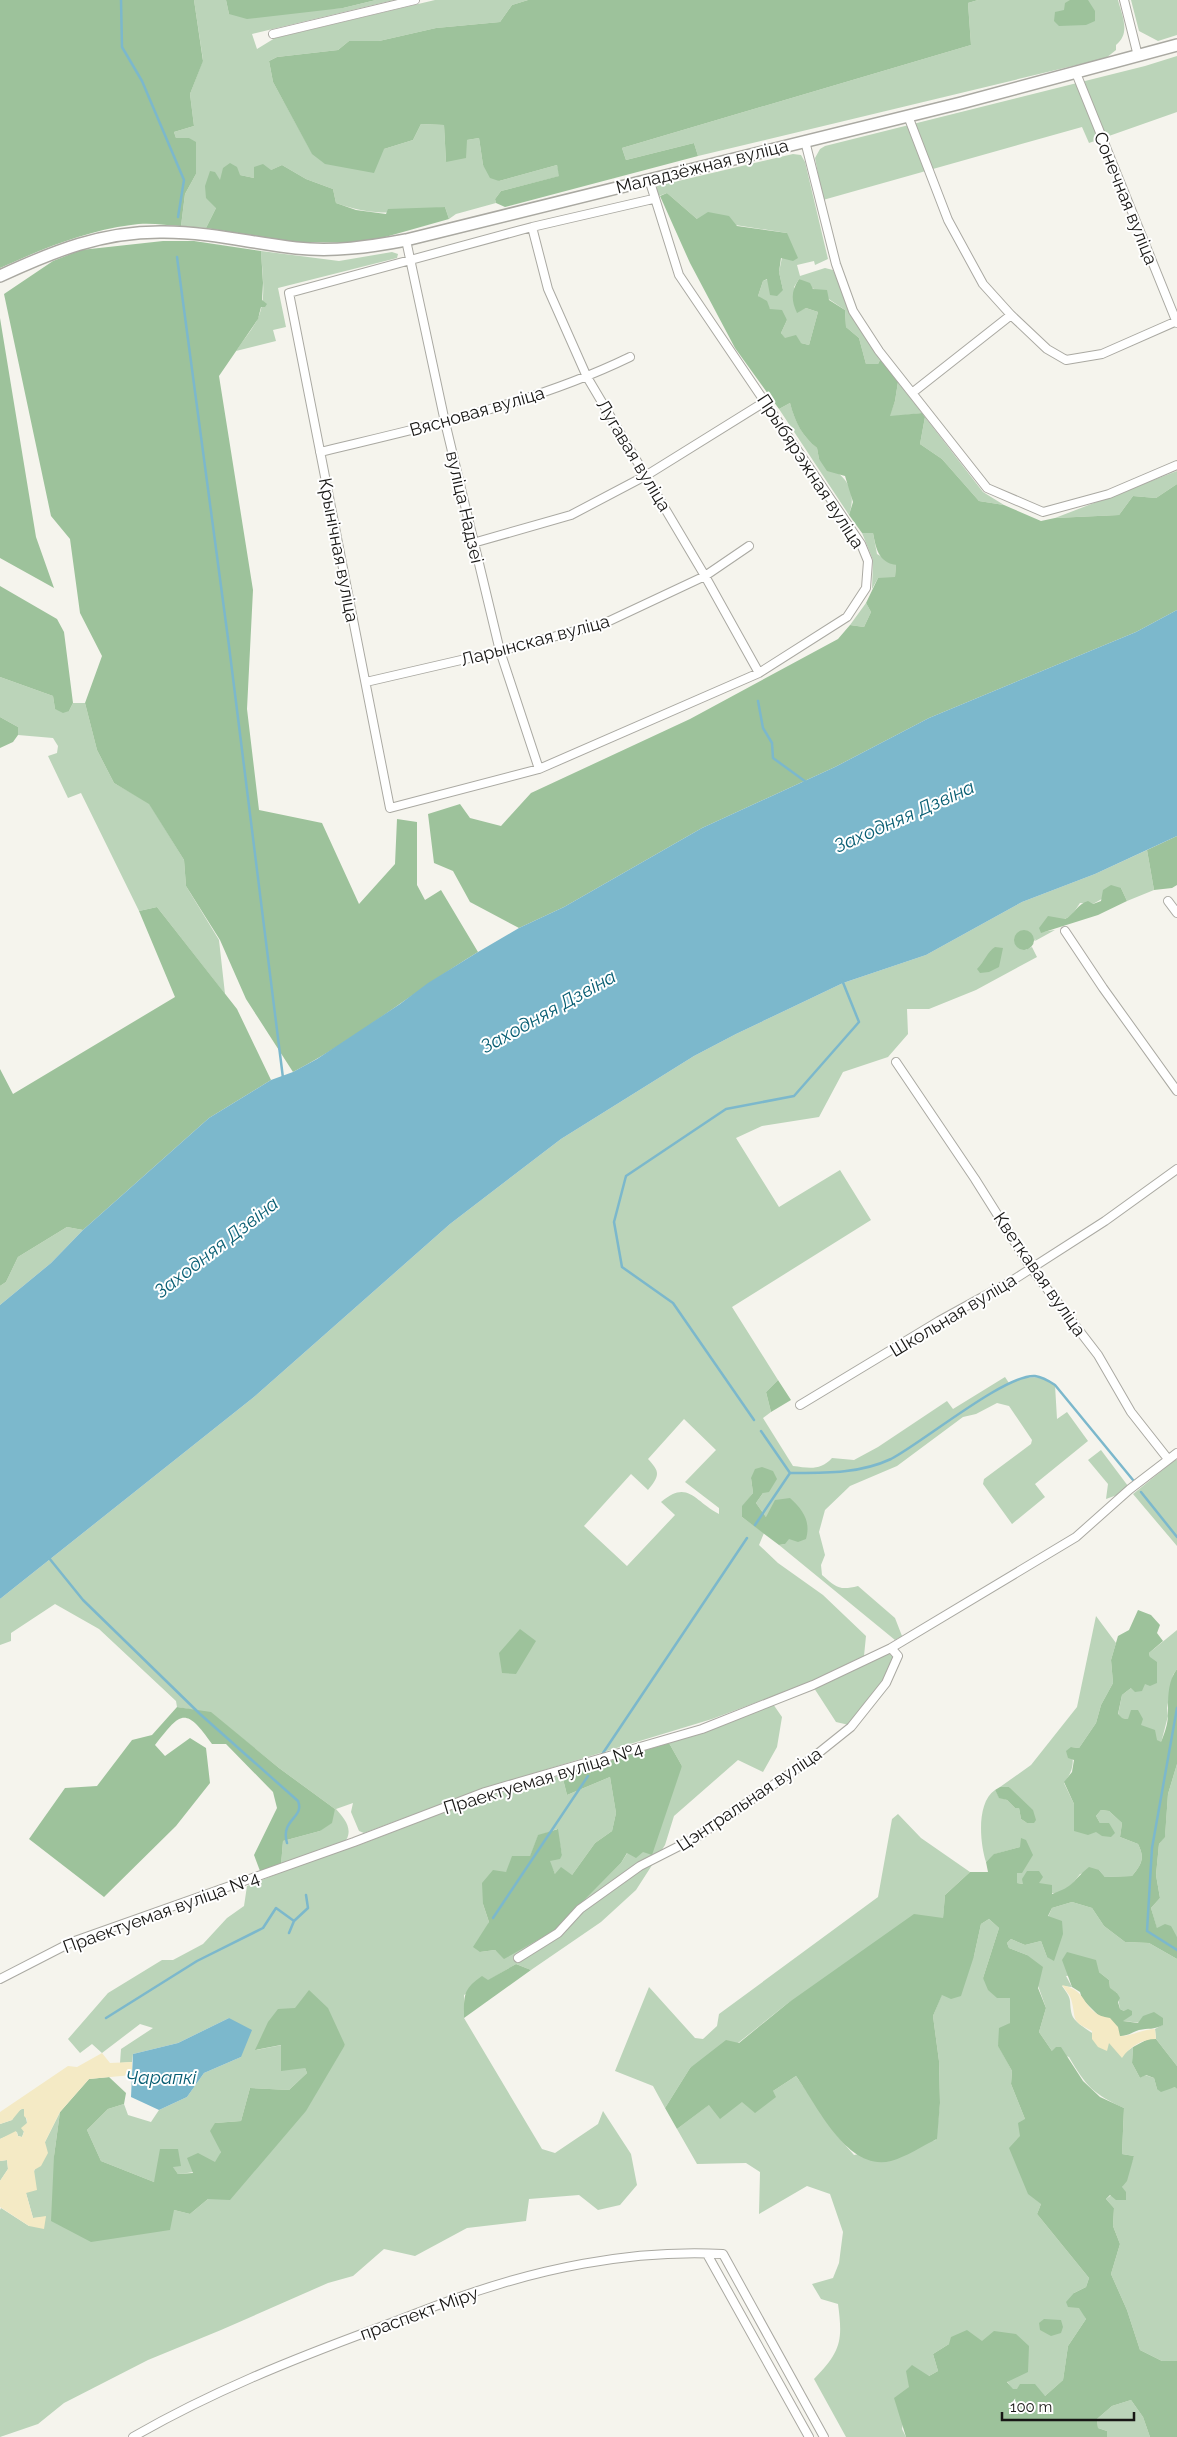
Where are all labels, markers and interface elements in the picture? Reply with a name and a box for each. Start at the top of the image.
street label: Сонечная вуліца [1090,129,1162,267]
street label: Маладзёжная вуліца [614,134,790,198]
street label: Вясновая вуліца [407,382,547,440]
street label: Прыбярэжная вуліца [753,390,869,552]
street label: Лугавая вуліца [592,395,676,515]
street label: вуліца Надзеі [442,449,488,565]
street label: Крынічная вуліца [315,476,363,624]
street label: Ларынская вуліца [458,610,612,670]
water label: Заходняя Дзвіна [831,775,977,857]
water label: Заходняя Дзвіна [477,965,619,1057]
water label: Заходняя Дзвіна [150,1192,282,1302]
street label: Кветкавая вуліца [989,1208,1091,1340]
street label: Школьная вуліца [886,1269,1020,1361]
street label: Праектуемая вуліца №4 [441,1738,645,1818]
street label: Цэнтральная вуліца [673,1743,825,1855]
street label: Праектуемая вуліца №4 [60,1867,262,1957]
water label: Чарапкі [126,2066,197,2088]
street label: праспект Міру [357,2282,481,2344]
scale bar [1002,2390,1134,2422]
text: 100 m [1010,2398,1052,2416]

